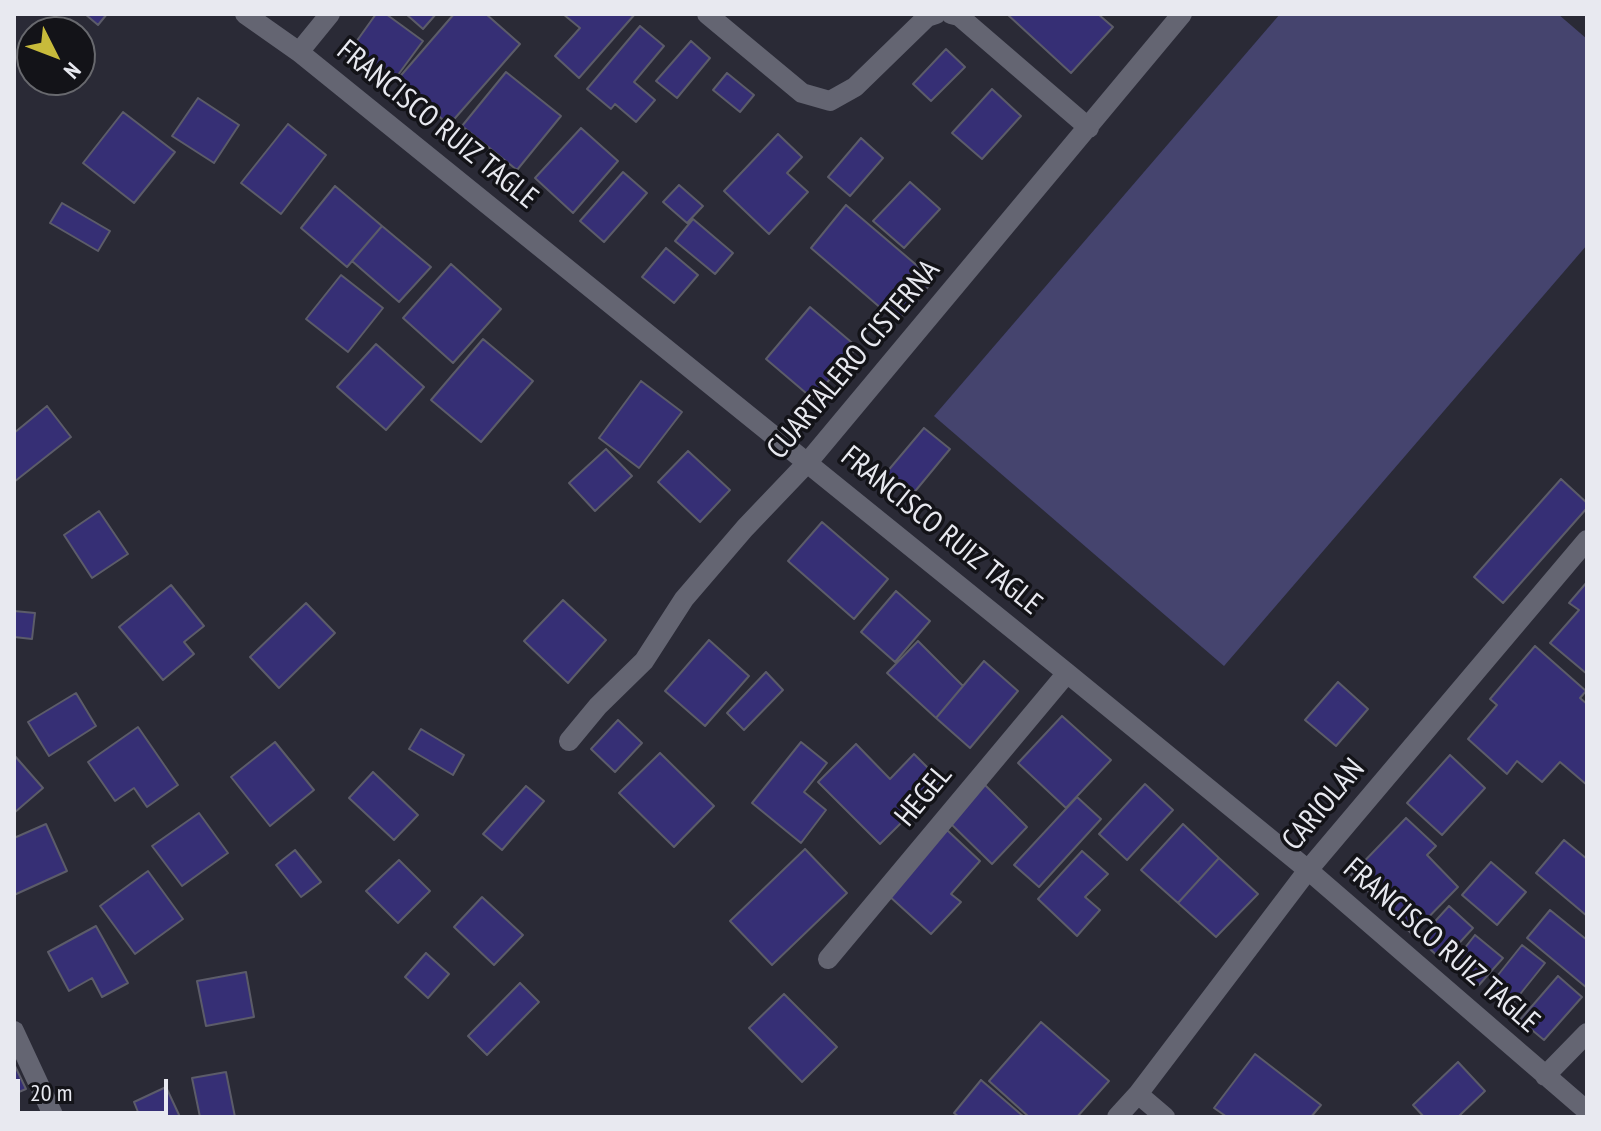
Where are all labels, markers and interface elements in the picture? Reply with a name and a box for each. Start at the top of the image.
north arrow [16,16,96,96]
street label: FRANCISCO RUIZ TAGLE [329,33,545,217]
text: N [58,57,87,85]
street label: CUARTALERO CISTERNA [760,253,948,467]
street label: FRANCISCO RUIZ TAGLE [833,439,1049,623]
street label: CARIOLAN [1276,752,1372,858]
street label: HEGEL [888,758,960,834]
street label: FRANCISCO RUIZ TAGLE [1336,851,1546,1041]
scale bar [20,1063,172,1113]
text: 20 m [30,1077,72,1108]

